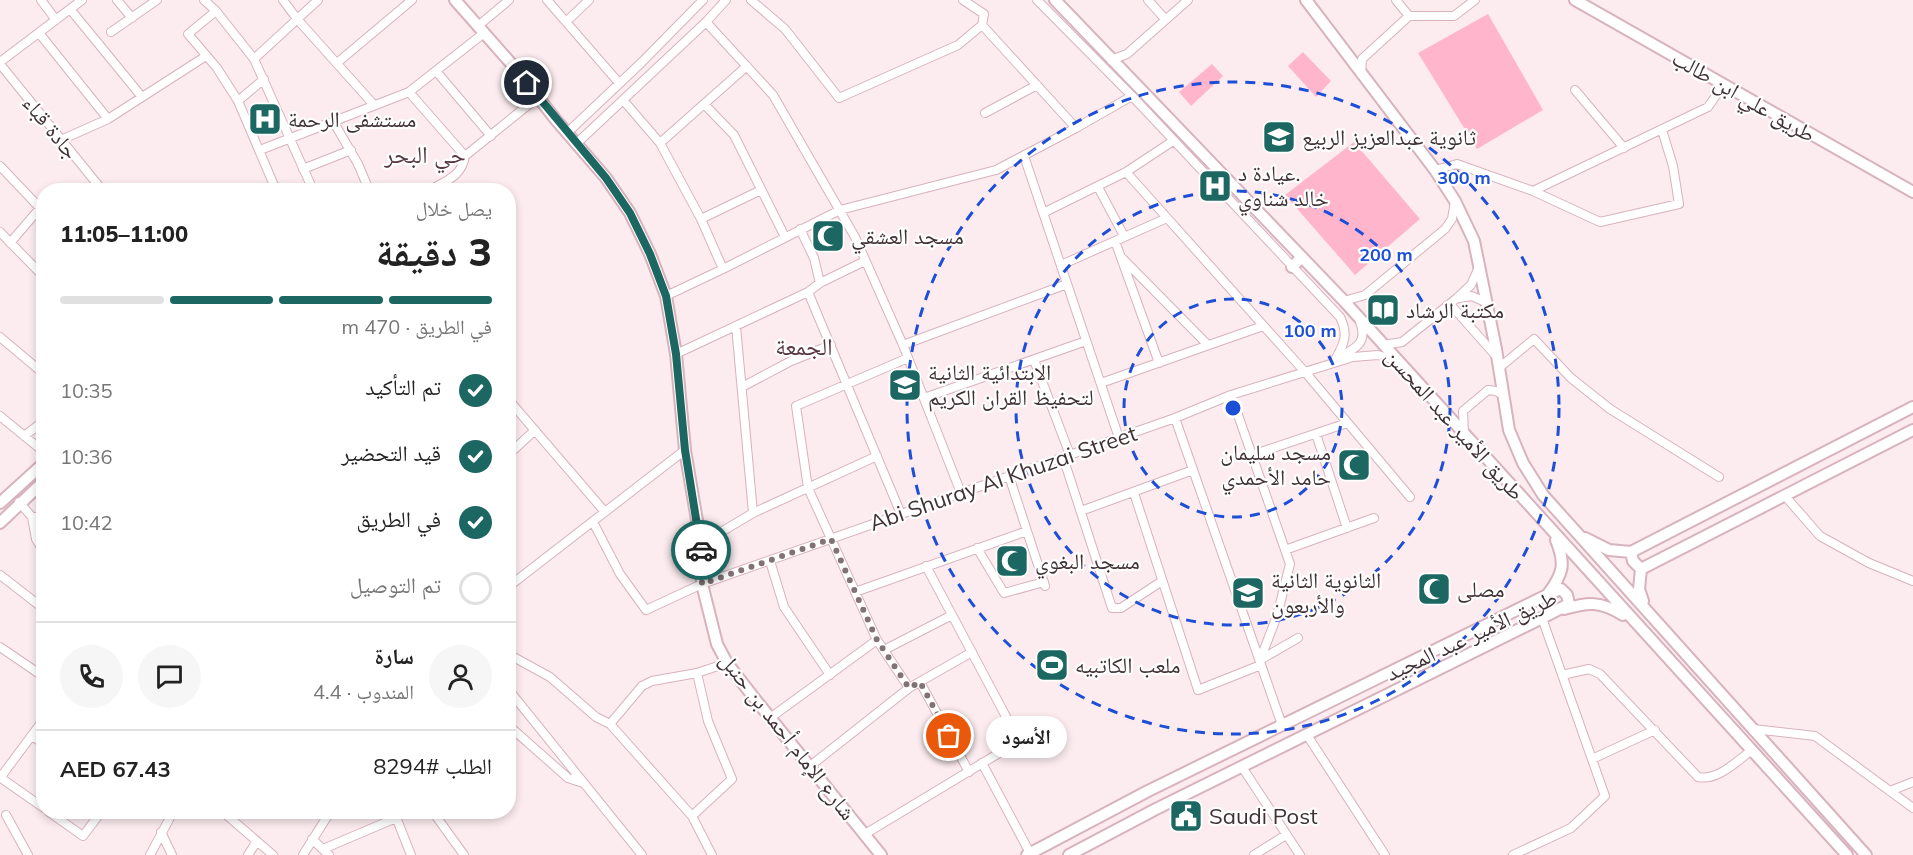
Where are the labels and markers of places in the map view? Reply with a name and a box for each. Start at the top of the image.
pin [501,57,552,108]
hospital icon: مستشفى الرحمة [247,101,283,137]
place label: مستشفى الرحمة [288,105,416,133]
school or university icon: ثانوية عبدالعزيز الربيع [1261,119,1297,155]
place label: ثانوية عبدالعزيز الربيع [1302,123,1476,151]
place label: عيادة د. خالد شناوي [1238,159,1329,216]
hospital icon: عيادة د. خالد شناوي [1197,168,1233,204]
mosque icon: مسجد العشقي [810,218,846,254]
place label: مسجد العشقي [851,222,964,254]
library icon: مكتبة الرشاد [1365,292,1401,328]
place label: مكتبة الرشاد [1406,296,1504,324]
place label: الابتدائية الثانية لتحفيظ القران الكريم [928,358,1094,412]
school or university icon: الابتدائية الثانية لتحفيظ القران الكريم [887,367,923,403]
centre of rings [1223,398,1243,418]
place label: مسجد سليمان حامد الأحمدي [1220,438,1331,495]
mosque icon: مسجد سليمان حامد الأحمدي [1336,447,1372,483]
mosque icon: مسجد البغوي [994,543,1030,579]
place label: مسجد البغوي [1035,547,1140,579]
place label: الثانوية الثانية والأربعون [1271,566,1381,619]
mosque icon: مصلى [1416,571,1452,607]
school or university icon: الثانوية الثانية والأربعون [1230,575,1266,611]
place label: مصلى [1457,575,1505,603]
sports icon: ملعب الكاتبيه [1034,647,1070,683]
place label: ملعب الكاتبيه [1075,651,1181,679]
pin [923,710,974,761]
callout: الأسود [985,715,1066,757]
public building icon: Saudi Post [1168,798,1204,834]
place label: Saudi Post [1209,802,1318,830]

